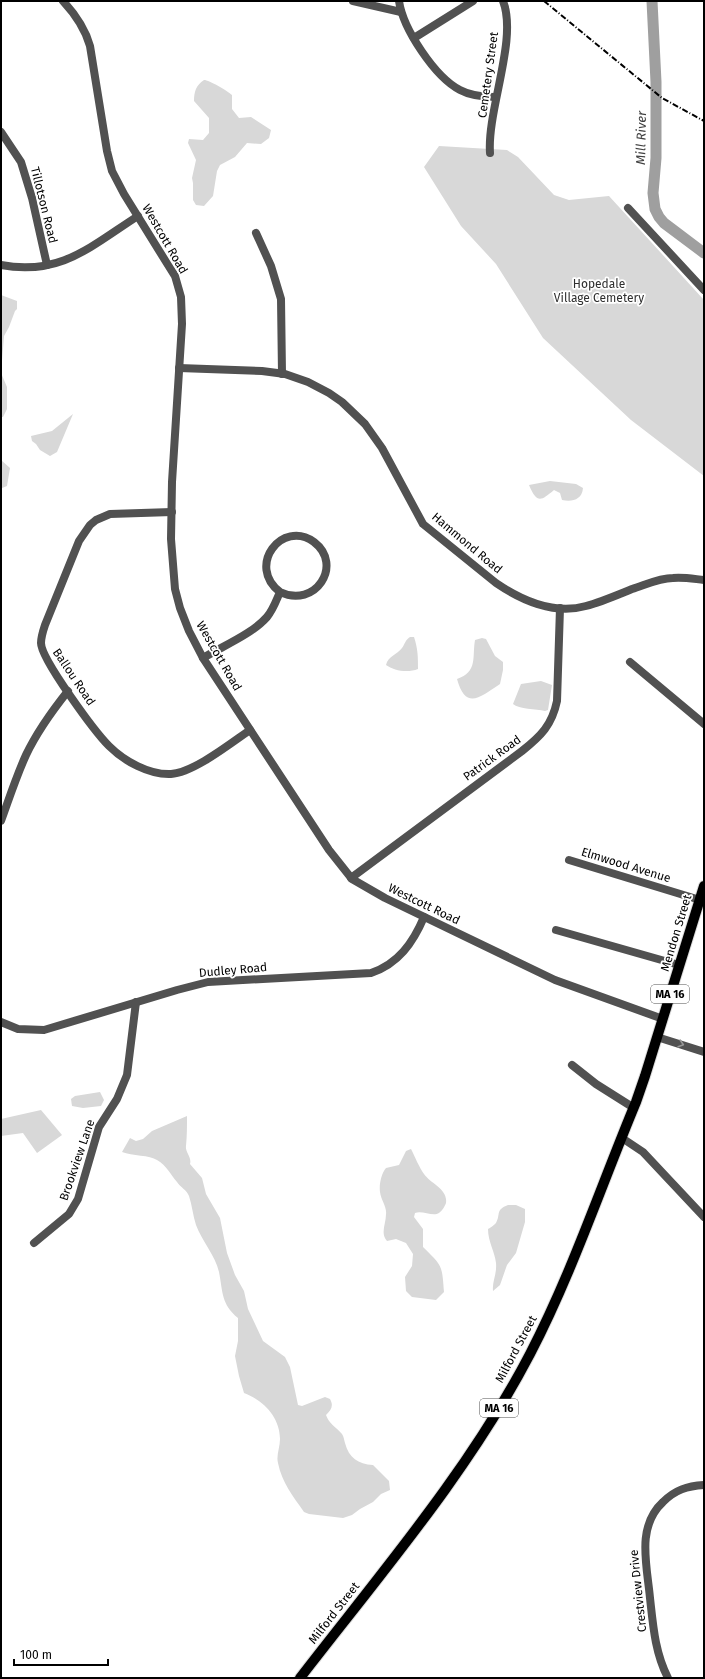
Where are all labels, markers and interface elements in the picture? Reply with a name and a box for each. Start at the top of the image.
street label: Cemetery Street [475,30,501,119]
water label: Mill River [633,110,649,165]
street label: Tillotson Road [28,165,60,245]
street label: Westcott Road [139,202,191,276]
park label: Hopedale Village Cemetery [554,277,644,305]
street label: Hammond Road [429,510,505,576]
street label: Westcott Road [193,619,245,693]
street label: Ballou Road [50,646,98,708]
street label: Patrick Road [460,732,524,784]
street label: Elmwood Avenue [580,845,672,885]
street label: Westcott Road [386,881,462,927]
street label: Mendon Street [658,892,695,973]
street label: Dudley Road [198,960,268,980]
road number: MA 16 [651,985,689,1003]
one-way arrow [677,1039,684,1048]
street label: Brookview Lane [56,1117,98,1203]
street label: Milford Street [492,1312,540,1385]
road number: MA 16 [480,1399,518,1417]
street label: Crestview Drive [627,1549,649,1633]
street label: Milford Street [306,1579,363,1647]
scale bar [14,1641,108,1667]
text: 100 m [20,1648,52,1662]

